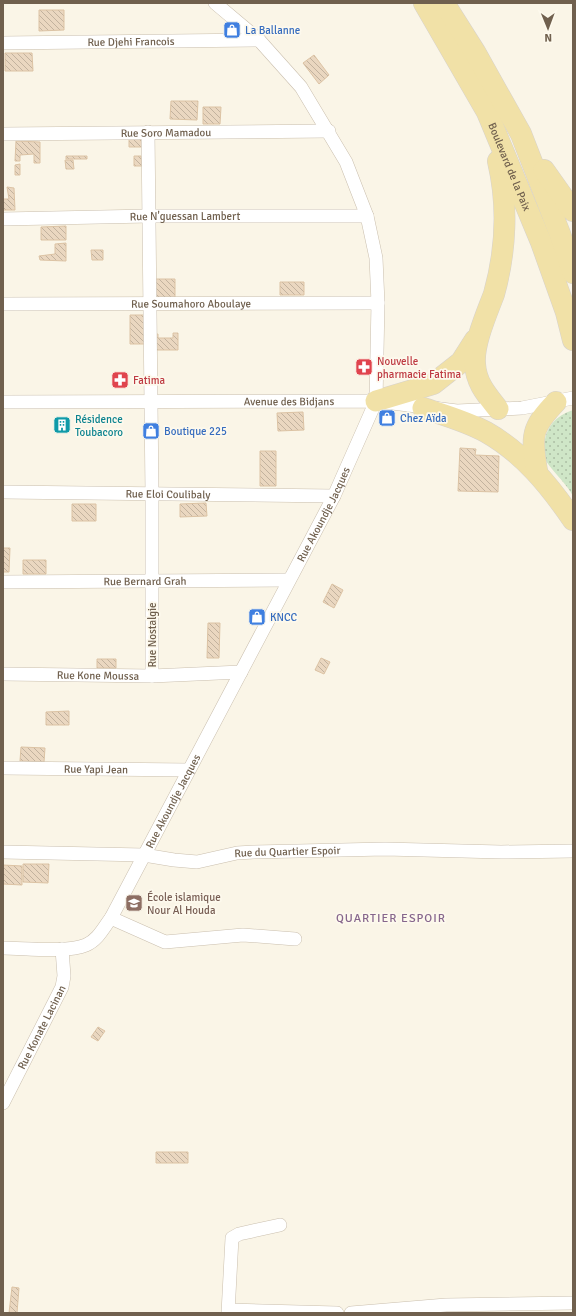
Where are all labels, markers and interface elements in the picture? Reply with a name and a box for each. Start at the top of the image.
north arrow [528,8,568,48]
shop icon: La Ballanne [222,20,242,40]
place label: La Ballanne [245,24,300,37]
text: N [544,31,552,44]
street label: Rue Djehi Francois [87,34,175,49]
street label: Boulevard de la Paix [486,121,534,213]
street label: Rue Soro Mamadou [121,126,211,139]
street label: Rue N'guessan Lambert [130,209,240,223]
street label: Rue Soumahoro Aboulaye [131,297,251,310]
place label: Nouvelle pharmacie Fatima [377,355,461,381]
pharmacy icon: Nouvelle pharmacie Fatima [354,357,374,377]
pharmacy icon: Fatima [110,370,130,390]
place label: Fatima [133,374,166,387]
street label: Avenue des Bidjans [244,395,334,408]
shop icon: Chez Aïda [377,408,397,428]
place label: Chez Aïda [400,412,447,425]
place label: Résidence Toubacoro [75,413,123,439]
building icon: Résidence Toubacoro [52,415,72,435]
shop icon: Boutique 225 [141,421,161,441]
place label: Boutique 225 [164,425,227,438]
street label: Rue Akoundje Jacques [294,465,353,564]
street label: Rue Eloi Coulibaly [125,487,211,501]
street label: Rue Bernard Grah [103,574,187,588]
street label: Rue Nostalgie [146,602,159,668]
shop icon: KNCC [247,607,267,627]
place label: KNCC [270,611,298,624]
street label: Rue Kone Moussa [57,668,140,682]
street label: Rue Akoundje Jacques [143,752,203,850]
street label: Rue Yapi Jean [64,762,128,776]
street label: Rue du Quartier Espoir [234,844,341,860]
place label: École islamique Nour Al Houda [147,890,221,917]
school or university icon: École islamique Nour Al Houda [124,893,144,913]
district label: QUARTIER ESPOIR [336,911,446,926]
street label: Rue Konate Lacinan [15,983,68,1071]

